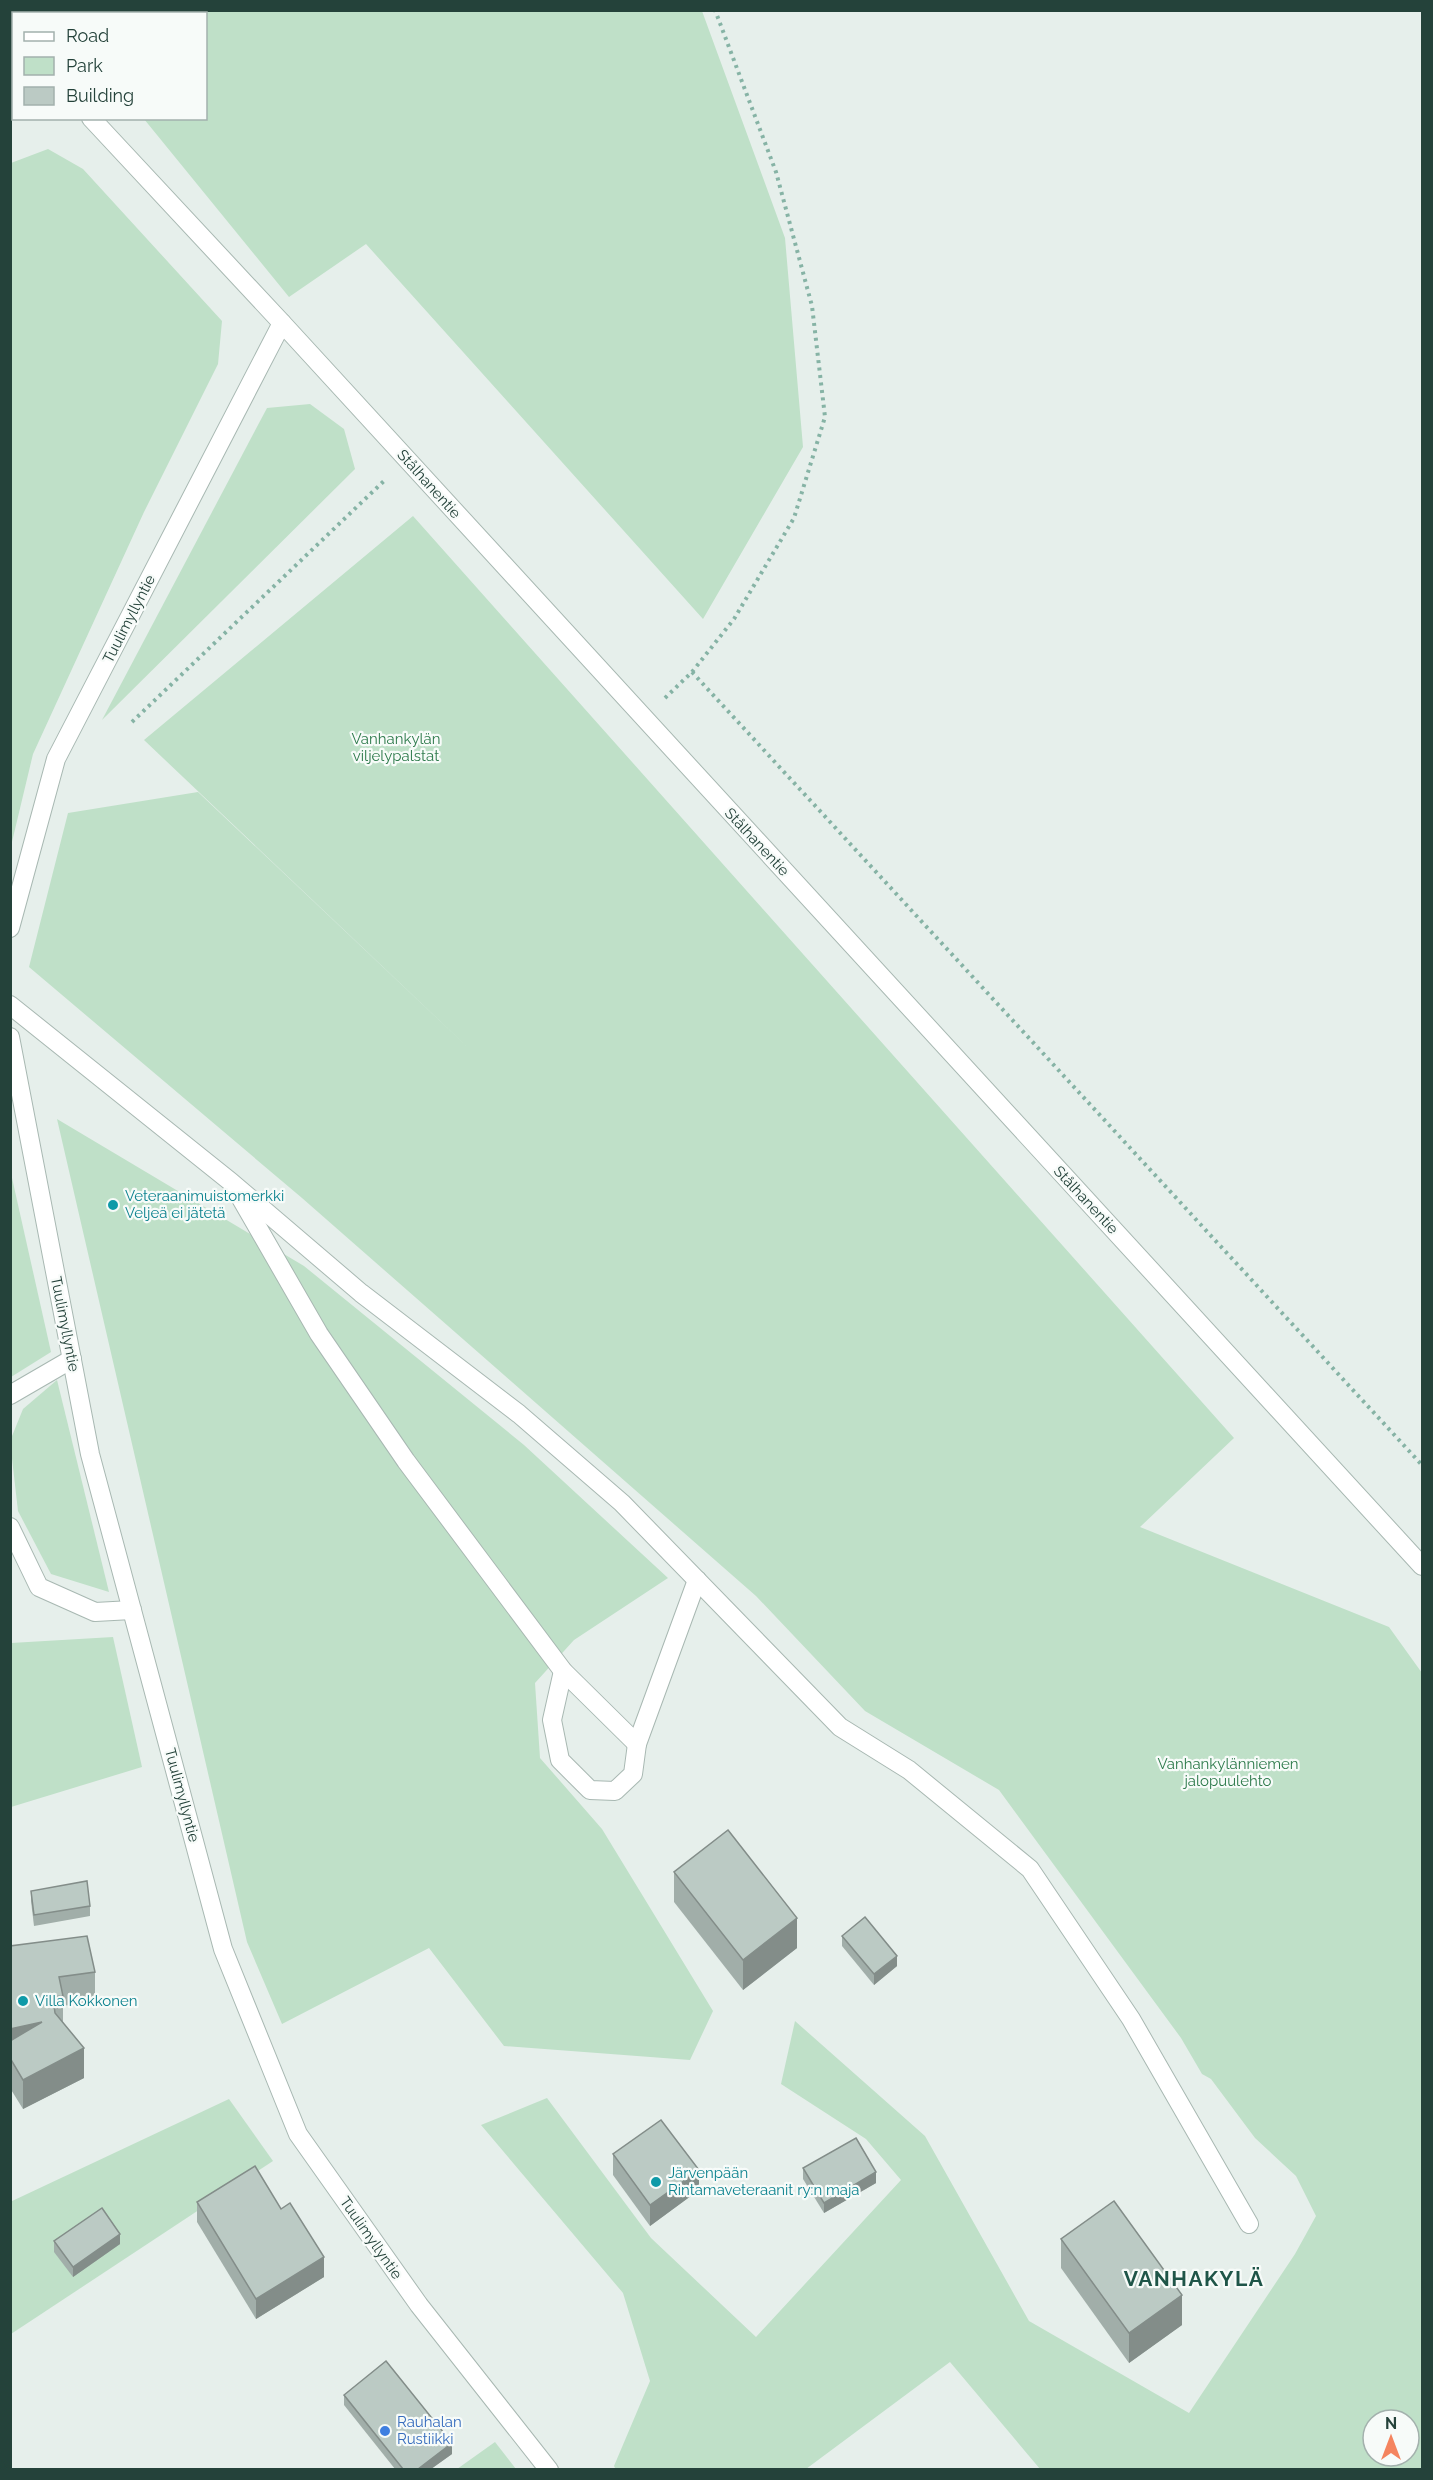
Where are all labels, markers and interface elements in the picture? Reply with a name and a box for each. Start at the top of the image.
legend [12,12,207,120]
text: Road [66,25,109,46]
text: Park [66,55,103,76]
text: Building [66,85,134,106]
street label: Stålhanentie [393,446,465,522]
street label: Tuulimyllyntie [99,572,159,666]
park label: Vanhankylän viljelypalstat [351,730,441,765]
street label: Stålhanentie [721,804,793,880]
street label: Stålhanentie [1050,1162,1122,1238]
place label: Veteraanimuistomerkki Veljeä ei jätetä [125,1187,284,1222]
marker: Veteraanimuistomerkki Veljeä ei jätetä [106,1198,120,1212]
street label: Tuulimyllyntie [47,1275,83,1373]
street label: Tuulimyllyntie [161,1746,203,1844]
park label: Vanhankylänniemen jalopuulehto [1157,1755,1299,1790]
place label: Villa Kokkonen [35,1992,137,2010]
marker: Villa Kokkonen [16,1994,30,2008]
place label: Järvenpään Rintamaveteraanit ry:n maja [668,2164,859,2199]
marker: Järvenpään Rintamaveteraanit ry:n maja [649,2175,663,2189]
street label: Tuulimyllyntie [336,2193,406,2283]
district label: VANHAKYLÄ [1124,2266,1264,2291]
north arrow [1361,2408,1421,2468]
place label: Rauhalan Rustiikki [397,2413,462,2448]
text: N [1385,2414,1397,2433]
marker: Rauhalan Rustiikki [378,2424,392,2438]

